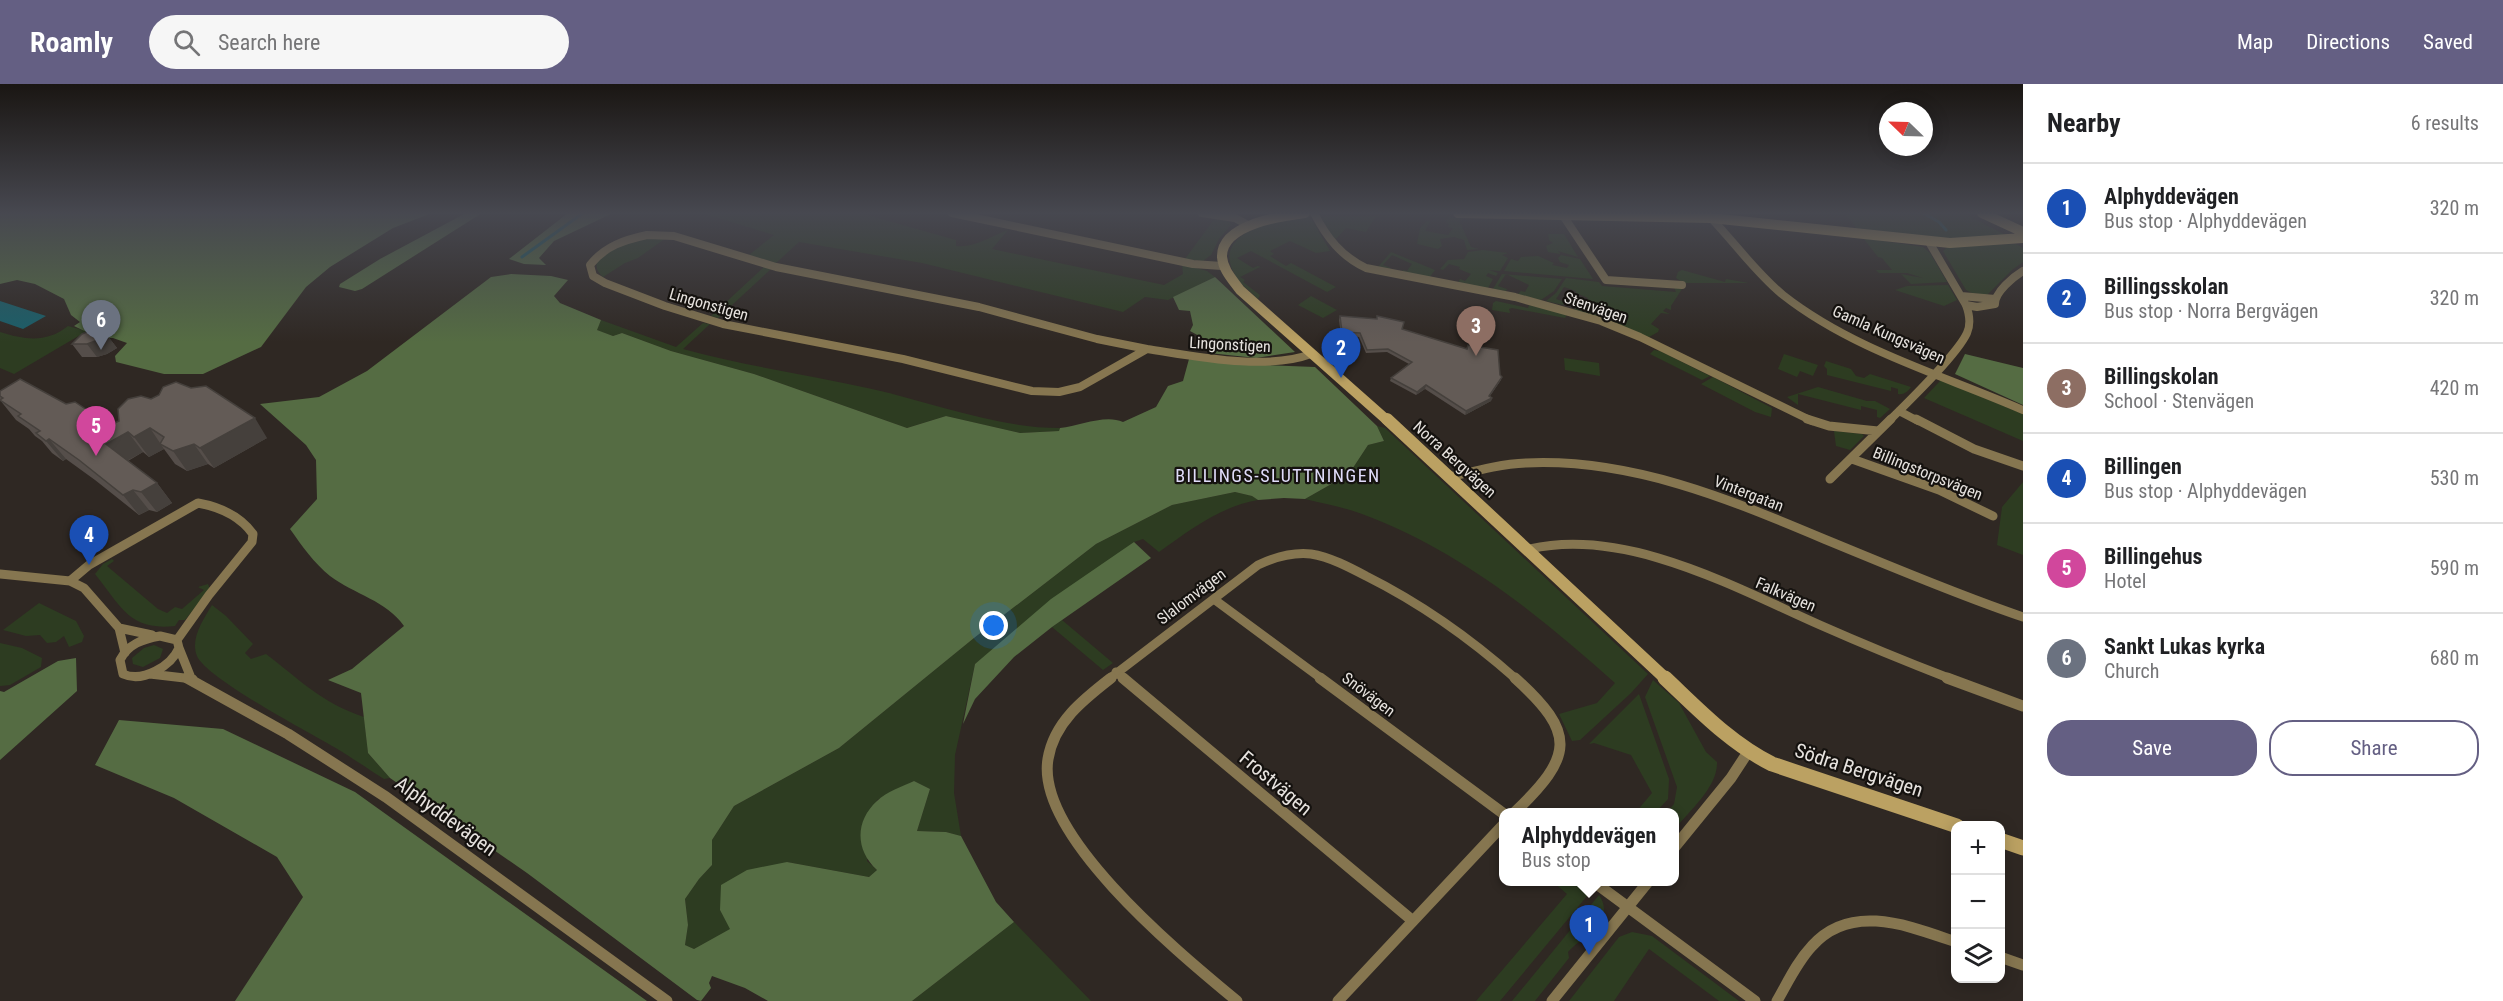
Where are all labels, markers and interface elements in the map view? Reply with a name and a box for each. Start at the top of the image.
search box [149,15,569,69]
text: Roamly [30,26,113,59]
icon: search [170,26,203,59]
text: Search here [218,30,320,55]
text: Map [2237,30,2273,54]
text: Directions [2306,30,2390,54]
text: Saved [2423,30,2473,54]
north arrow [1879,102,1933,156]
text: Nearby [2047,108,2121,138]
text: 6 results [2411,111,2479,135]
text: Alphyddevägen [2104,184,2239,209]
text: 1 [2061,196,2072,220]
text: 320 m [2430,196,2479,220]
text: Bus stop · Alphyddevägen [2104,209,2307,233]
text: Billingsskolan [2104,274,2229,299]
street label: Lingonstigen [667,284,751,325]
text: 2 [2061,286,2072,310]
text: 320 m [2430,286,2479,310]
street label: Stenvägen [1562,288,1630,327]
text: Bus stop · Norra Bergvägen [2104,299,2318,323]
pin: 6 [82,300,120,350]
street label: Gamla Kungsvägen [1830,301,1948,368]
pin: 3 [1456,306,1496,356]
pin: 2 [1322,328,1360,378]
street label: Lingonstigen [1189,333,1271,356]
text: Billingskolan [2104,364,2219,389]
text: 3 [2061,376,2072,400]
text: 420 m [2430,376,2479,400]
text: School · Stenvägen [2104,389,2254,413]
pin: 5 [76,406,116,456]
street label: Norra Bergvägen [1409,417,1500,502]
street label: Billingstorpsvägen [1870,443,1985,504]
text: Billingen [2104,454,2182,479]
district label: BILLINGS-SLUTTNINGEN [1175,465,1381,486]
text: 4 [2061,466,2072,490]
text: 530 m [2430,466,2479,490]
street label: Vintergatan [1711,472,1786,515]
text: Bus stop · Alphyddevägen [2104,479,2307,503]
pin: 4 [70,516,109,565]
text: Billingehus [2104,544,2203,569]
text: 5 [2061,556,2072,580]
text: 590 m [2430,556,2479,580]
street label: Slalomvägen [1153,564,1229,628]
text: Hotel [2104,569,2146,593]
street label: Falkvägen [1753,573,1819,616]
your location [979,611,1008,640]
text: Sankt Lukas kyrka [2104,634,2265,659]
text: 6 [2061,646,2072,670]
text: 680 m [2430,646,2479,670]
text: Church [2104,659,2159,683]
street label: Snövägen [1338,668,1399,720]
button: Save [2047,720,2257,776]
button: Share [2269,720,2479,776]
street label: Södra Bergvägen [1792,738,1926,802]
street label: Frostvägen [1235,746,1317,820]
street label: Alphyddevägen [390,771,502,861]
popup [1499,808,1679,886]
map controls [1951,821,2005,983]
button: + [1951,821,2005,875]
text: Alphyddevägen [1522,823,1656,848]
text: Bus stop [1522,848,1591,872]
button: − [1951,875,2005,929]
pin: 1 [1570,906,1608,955]
button: layers [1951,929,2005,983]

